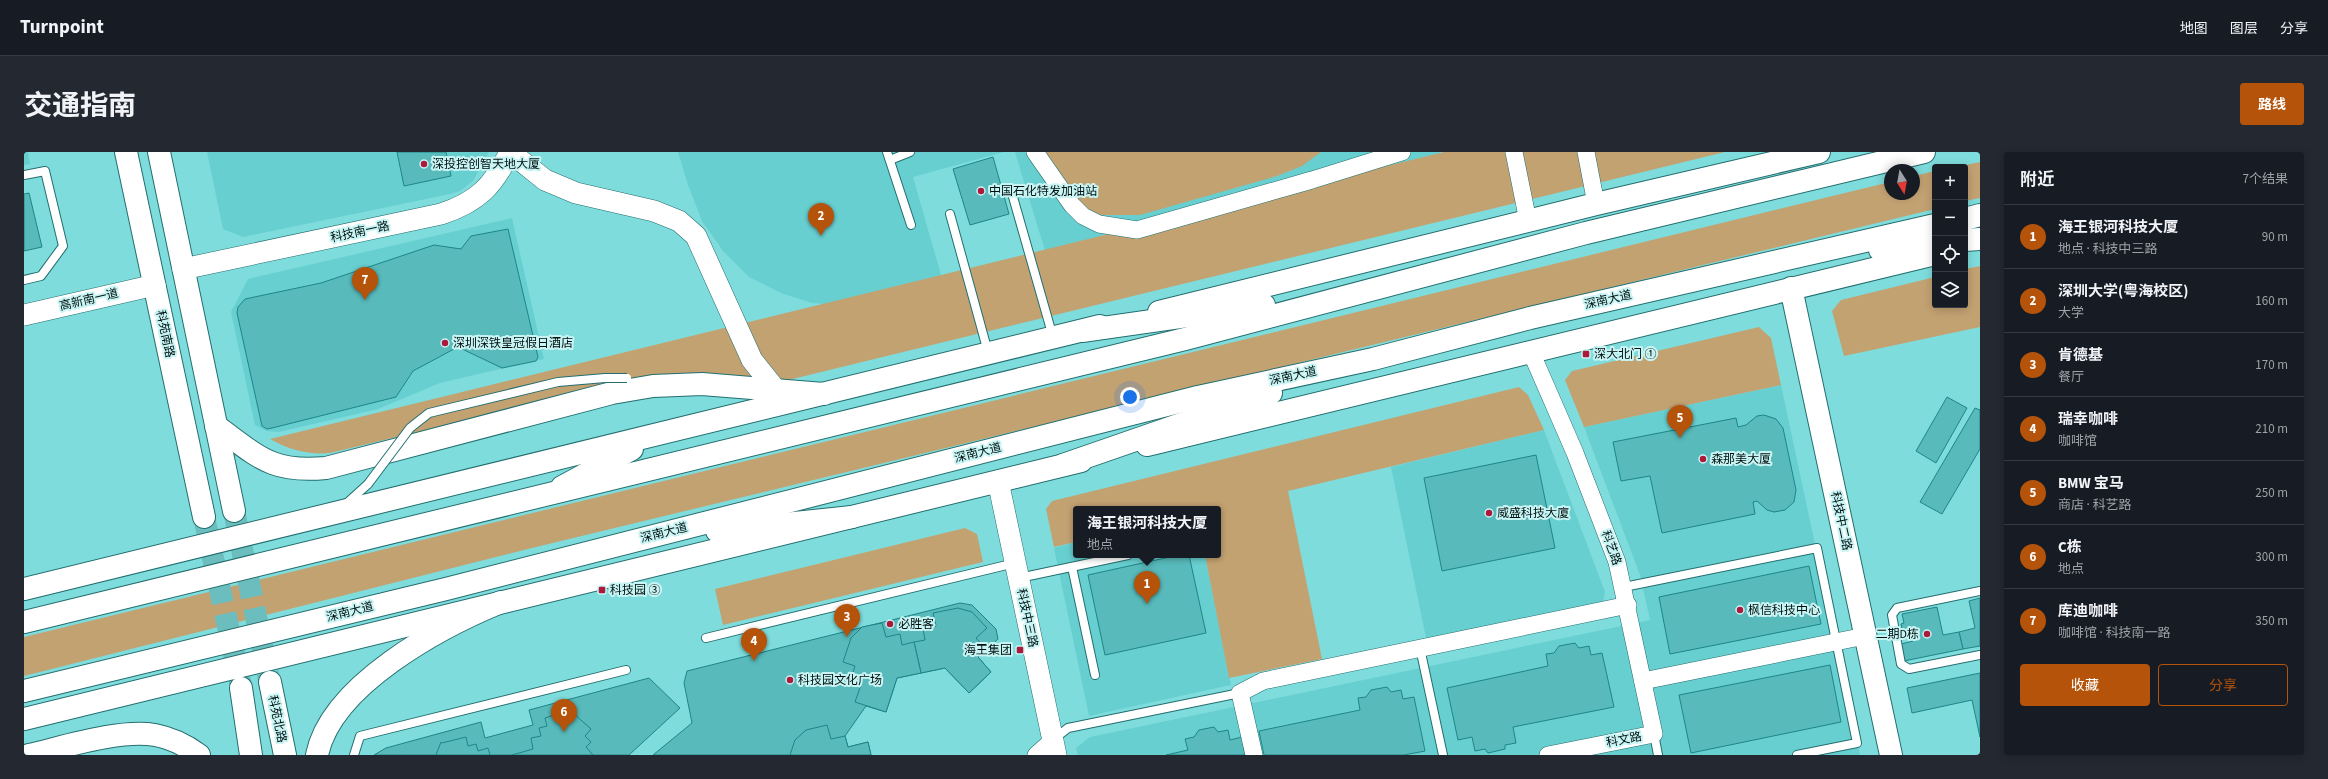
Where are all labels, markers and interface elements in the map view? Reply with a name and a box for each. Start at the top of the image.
text: Turnpoint [20,14,104,41]
text: 地图 [2180,19,2208,39]
text: 图层 [2230,19,2258,39]
text: 分享 [2280,19,2308,39]
button: 路线 [2240,83,2304,125]
text: 交通指南 [24,86,136,126]
place label: 深投控创智天地大厦 [432,156,540,173]
marker: 深投控创智天地大厦 [419,159,429,169]
north arrow [1884,164,1920,200]
map controls [1932,164,1968,308]
button: + [1932,164,1968,200]
text: 附近 [2020,168,2054,192]
text: 7个结果 [2243,170,2288,188]
place label: 中国石化特发加油站 [989,183,1097,200]
marker: 中国石化特发加油站 [976,186,986,196]
button: − [1932,200,1968,236]
pin: 2 [808,203,834,236]
street label: 科技南一路 [329,217,391,247]
text: 海王银河科技大厦 [2058,217,2178,238]
text: 1 [2030,228,2036,246]
text: 90 m [2262,228,2288,246]
button: locate [1932,236,1968,272]
text: 地点 · 科技中三路 [2058,240,2157,258]
pin: 7 [352,267,378,300]
button: layers [1932,272,1968,308]
text: 深圳大学(粤海校区) [2058,281,2188,302]
street label: 高新南一道 [58,285,120,315]
street label: 深南大道 [1583,286,1633,314]
text: 2 [2030,292,2036,310]
text: 160 m [2255,292,2288,310]
text: 大学 [2058,304,2084,322]
street label: 科苑南路 [152,309,178,359]
place label: 深圳深铁皇冠假日酒店 [453,335,573,352]
marker: 深圳深铁皇冠假日酒店 [440,338,450,348]
text: 肯德基 [2058,345,2103,366]
place label: 深大北门 ① [1594,346,1656,363]
marker: 深大北门 ① [1581,349,1591,359]
text: 3 [2030,356,2036,374]
text: 170 m [2255,356,2288,374]
street label: 深南大道 [1268,363,1318,389]
text: 餐厅 [2058,368,2084,386]
your location [1120,387,1140,407]
pin: 5 [1667,405,1693,438]
text: 瑞幸咖啡 [2058,409,2118,430]
text: 4 [2030,420,2036,438]
text: 210 m [2255,420,2288,438]
text: 咖啡馆 [2058,432,2097,450]
street label: 深南大道 [953,439,1003,467]
place label: 森那美大厦 [1711,451,1771,468]
marker: 森那美大厦 [1698,454,1708,464]
text: BMW 宝马 [2058,473,2124,494]
text: 5 [2030,484,2036,502]
text: 250 m [2255,484,2288,502]
street label: 科技中二路 [1826,490,1856,552]
text: 商店 · 科艺路 [2058,496,2131,514]
place label: 威盛科技大廈 [1497,505,1569,522]
popup [1073,506,1221,558]
marker: 威盛科技大廈 [1484,508,1494,518]
text: 海王银河科技大厦 [1087,513,1207,534]
street label: 深南大道 [639,519,689,547]
street label: 科艺路 [1597,528,1625,568]
text: 地点 [1087,536,1113,554]
text: C栋 [2058,537,2082,558]
text: 6 [2030,548,2036,566]
text: 300 m [2255,548,2288,566]
text: 地点 [2058,560,2084,578]
pin: 1 [1134,571,1160,604]
place label: 科技园 ③ [610,582,660,599]
marker: 科技园 ③ [597,585,607,595]
street label: 科技中三路 [1012,587,1042,649]
street label: 深南大道 [325,598,375,626]
text: 库迪咖啡 [2058,601,2118,622]
place label: 枫信科技中心 [1748,602,1820,619]
pin: 3 [834,604,860,637]
marker: 枫信科技中心 [1735,605,1745,615]
text: 7 [2030,612,2036,630]
text: 350 m [2255,612,2288,630]
place label: 必胜客 [898,616,934,633]
marker: 必胜客 [885,619,895,629]
text: 咖啡馆 · 科技南一路 [2058,624,2170,642]
place label: 二期D栋 [1876,626,1919,643]
pin: 4 [741,628,767,661]
marker: 二期D栋 [1922,629,1932,639]
place label: 海王集团 [964,642,1012,659]
marker: 海王集团 [1015,645,1025,655]
button: 收藏 [2020,664,2150,706]
button: 分享 [2158,664,2288,706]
place label: 科技园文化广场 [798,672,882,689]
marker: 科技园文化广场 [785,675,795,685]
street label: 科苑北路 [264,694,290,744]
pin: 6 [551,699,577,732]
street label: 科文路 [1605,728,1643,752]

